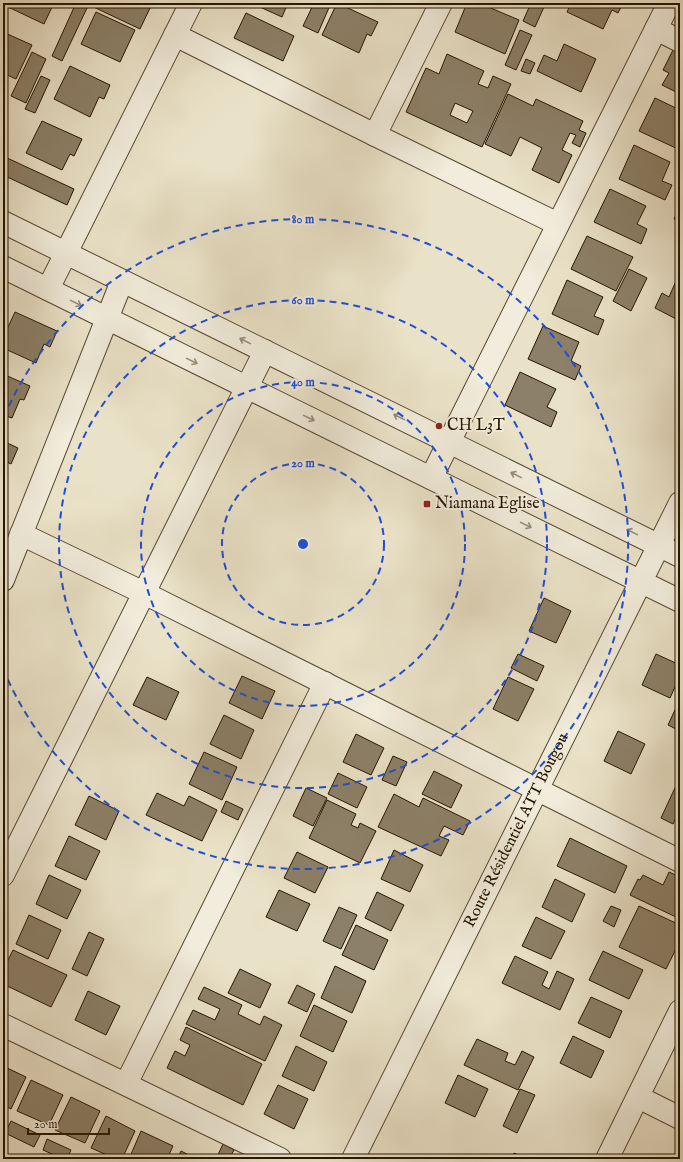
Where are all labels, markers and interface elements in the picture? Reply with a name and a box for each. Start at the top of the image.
text: 80 m [292,212,315,227]
text: 60 m [292,293,315,308]
one-way arrow [69,300,81,307]
one-way arrow [239,337,251,344]
one-way arrow [186,358,198,365]
text: 40 m [291,375,316,390]
one-way arrow [394,413,406,420]
one-way arrow [302,415,314,422]
place label: CH L3T [447,416,505,436]
marker: CH L3T [434,421,444,431]
text: 20 m [291,456,315,471]
one-way arrow [510,471,522,478]
place label: Niamana Eglise [435,494,540,514]
marker: Niamana Eglise [422,499,432,509]
one-way arrow [519,522,531,529]
one-way arrow [627,528,639,535]
centre of rings [296,537,310,551]
street label: Route Résidentiel ATT Bougou [460,730,573,931]
scale bar [28,1110,109,1136]
text: 20 m [34,1117,57,1132]

